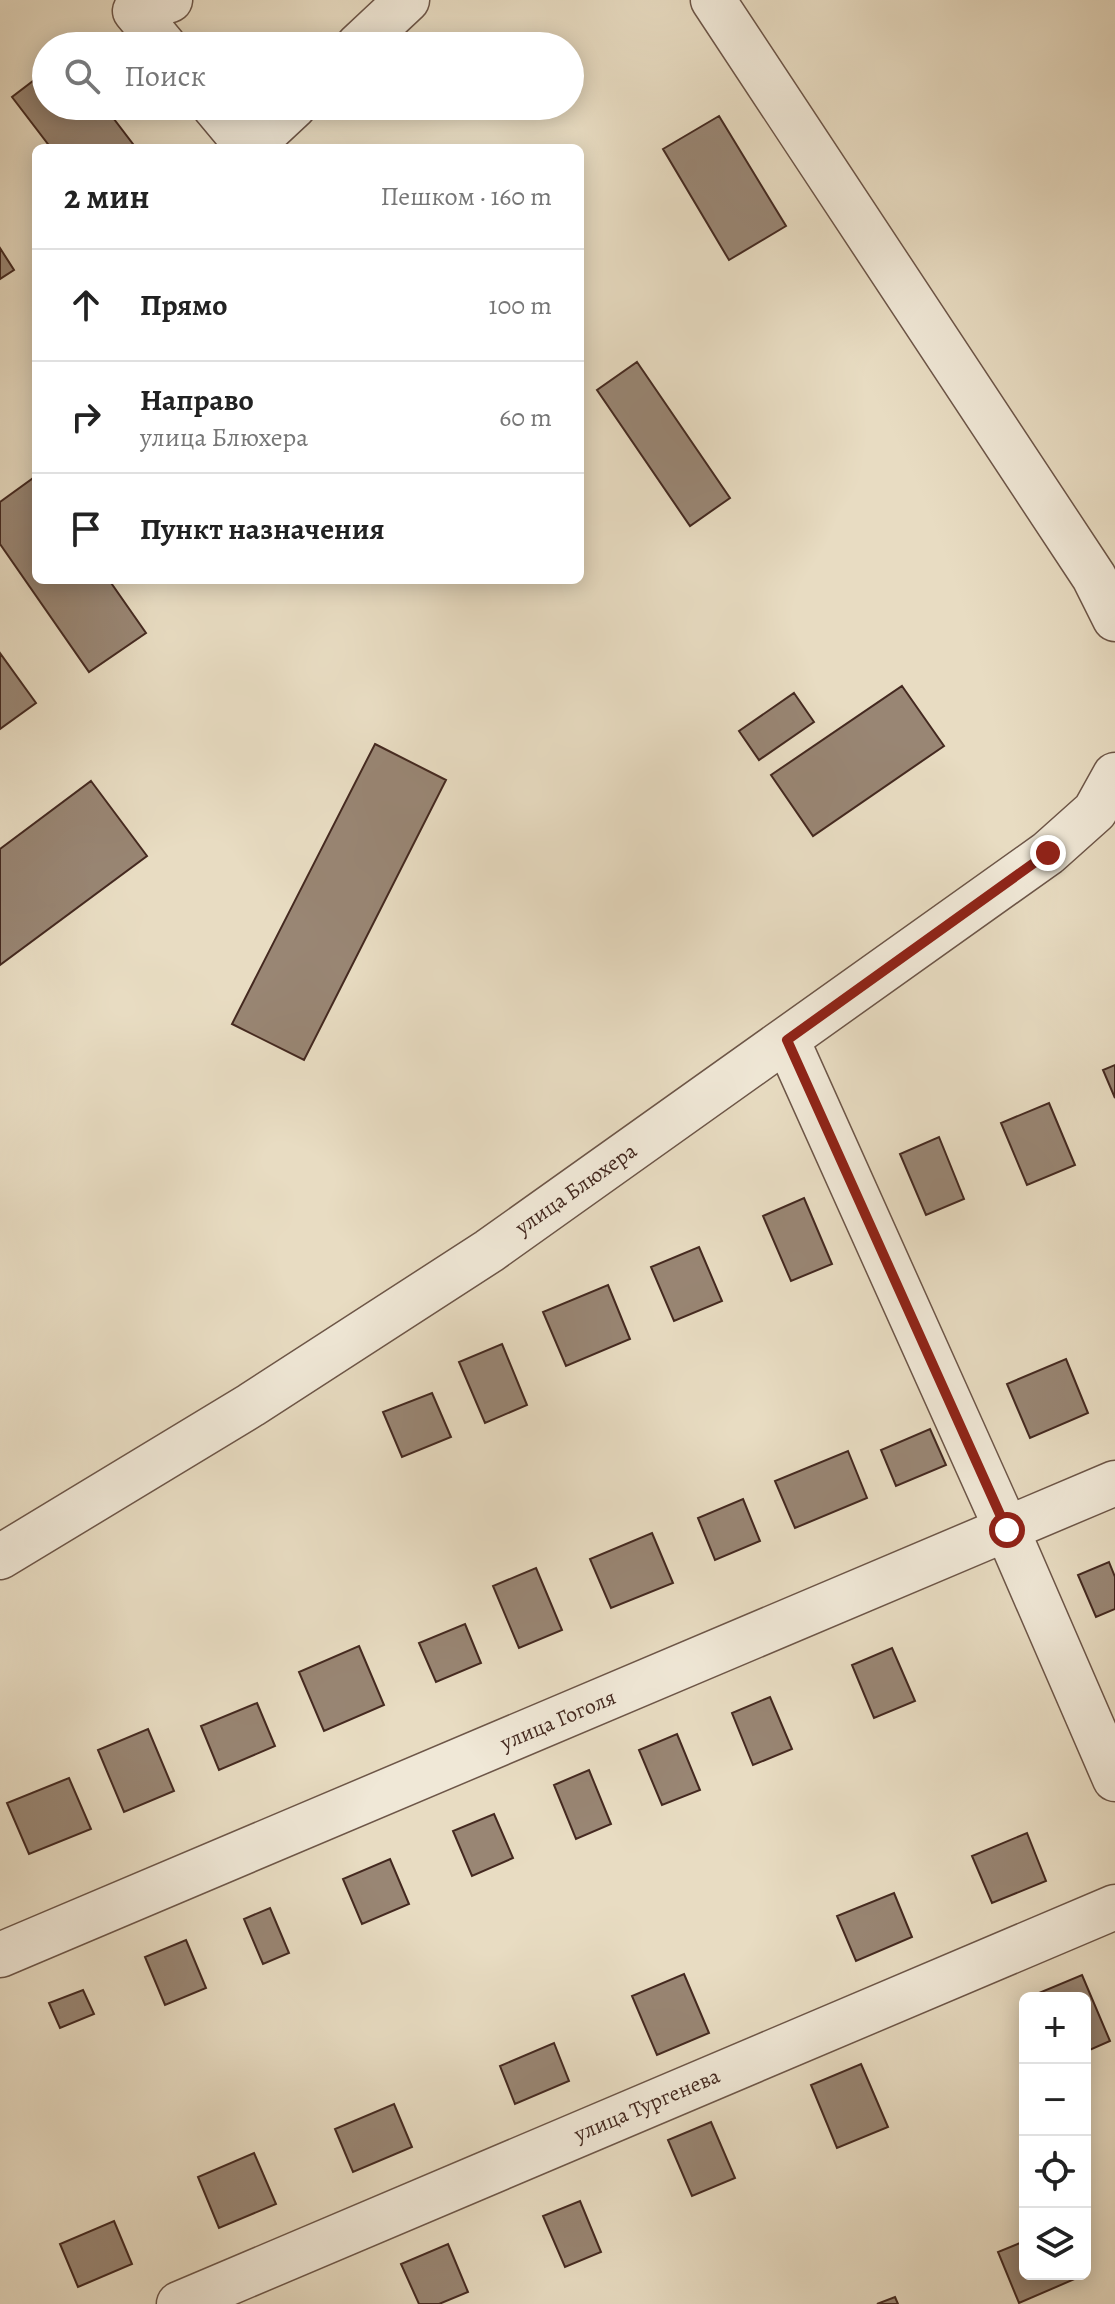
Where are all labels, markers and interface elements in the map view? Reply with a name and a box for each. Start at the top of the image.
search box [32,32,584,120]
icon: search [60,54,104,98]
text: Поиск [124,56,206,96]
text: 2 мин [64,173,150,220]
text: Пешком · 160 m [380,179,552,214]
icon: ahead [64,283,108,327]
text: Прямо [140,285,227,325]
text: 100 m [489,288,552,323]
text: Направо [140,380,254,420]
icon: right [64,395,108,439]
text: 60 m [499,400,552,435]
text: улица Блюхера [140,420,308,455]
icon: arrive [64,507,108,551]
text: Пункт назначения [140,509,385,549]
route end [1030,835,1066,871]
street label: улица Блюхера [508,1135,644,1243]
route start [989,1512,1025,1548]
street label: улица Гоголя [495,1682,620,1758]
map controls [1019,1992,1091,2280]
button: + [1019,1992,1091,2064]
street label: улица Тургенева [569,2060,725,2150]
button: − [1019,2064,1091,2136]
button: locate [1019,2136,1091,2208]
button: layers [1019,2208,1091,2280]

